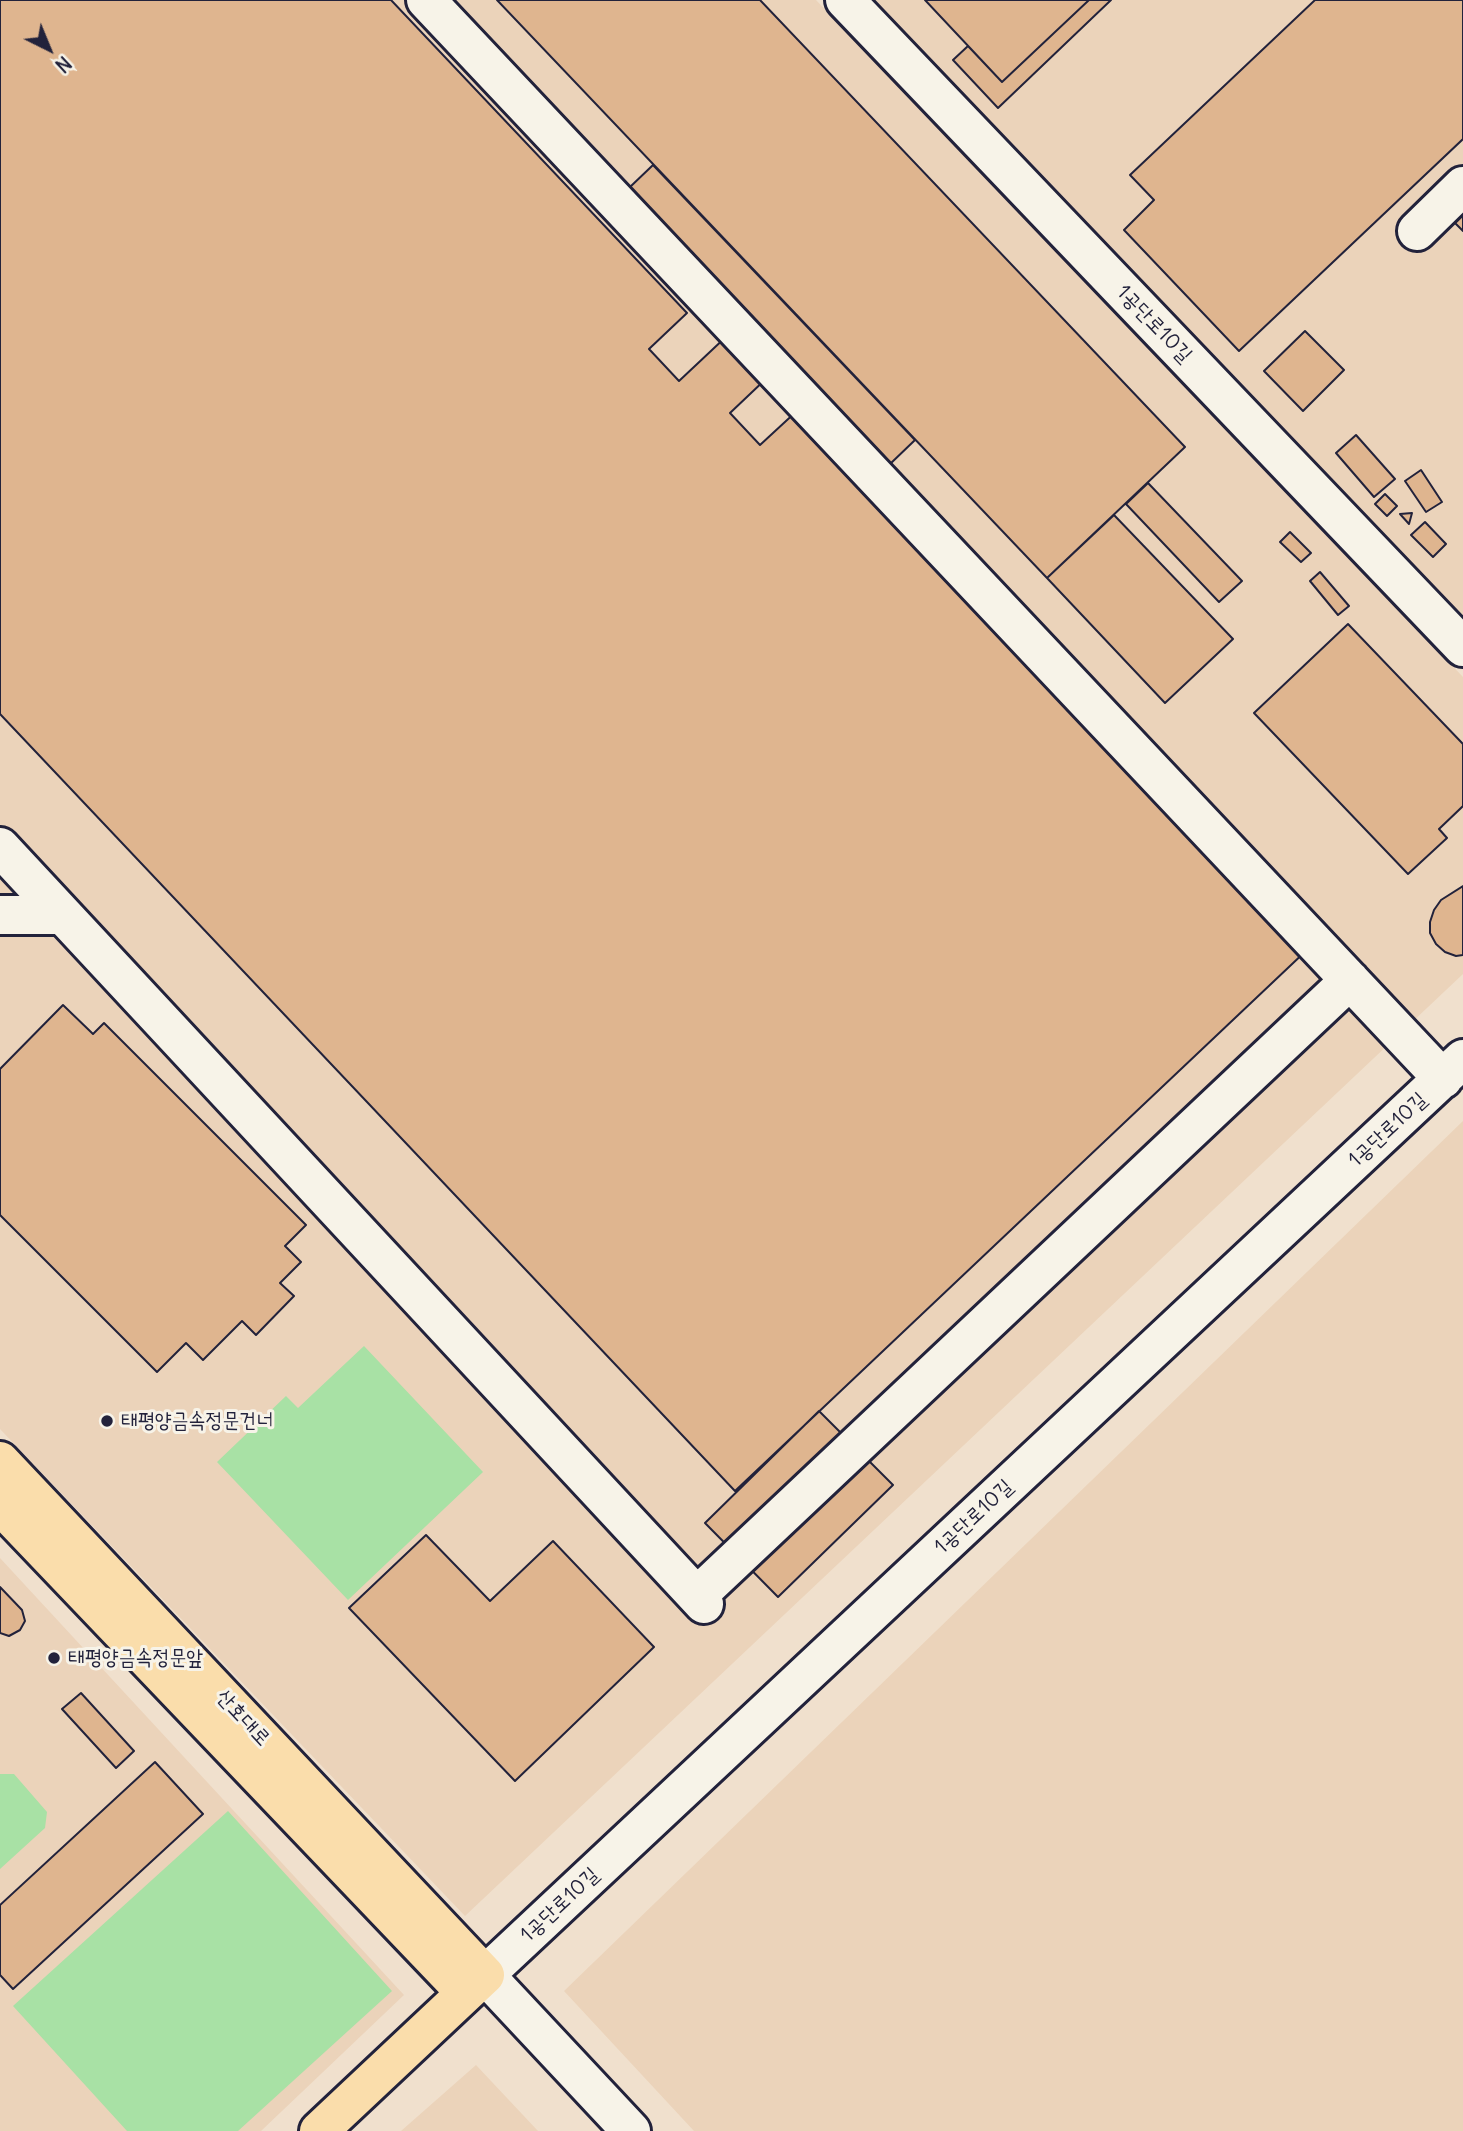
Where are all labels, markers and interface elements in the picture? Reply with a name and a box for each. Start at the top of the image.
north arrow [14,14,84,84]
text: N [50,51,76,78]
street label: 1공단로10길 [1111,280,1197,368]
street label: 1공단로10길 [1344,1087,1432,1173]
place label: 태평양금속정문건너 [121,1408,273,1434]
marker: 태평양금속정문건너 [99,1413,115,1429]
street label: 1공단로10길 [930,1474,1018,1560]
place label: 태평양금속정문앞 [68,1645,203,1671]
marker: 태평양금속정문앞 [46,1650,62,1666]
street label: 산호대로 [211,1685,275,1751]
street label: 1공단로10길 [516,1862,604,1948]

